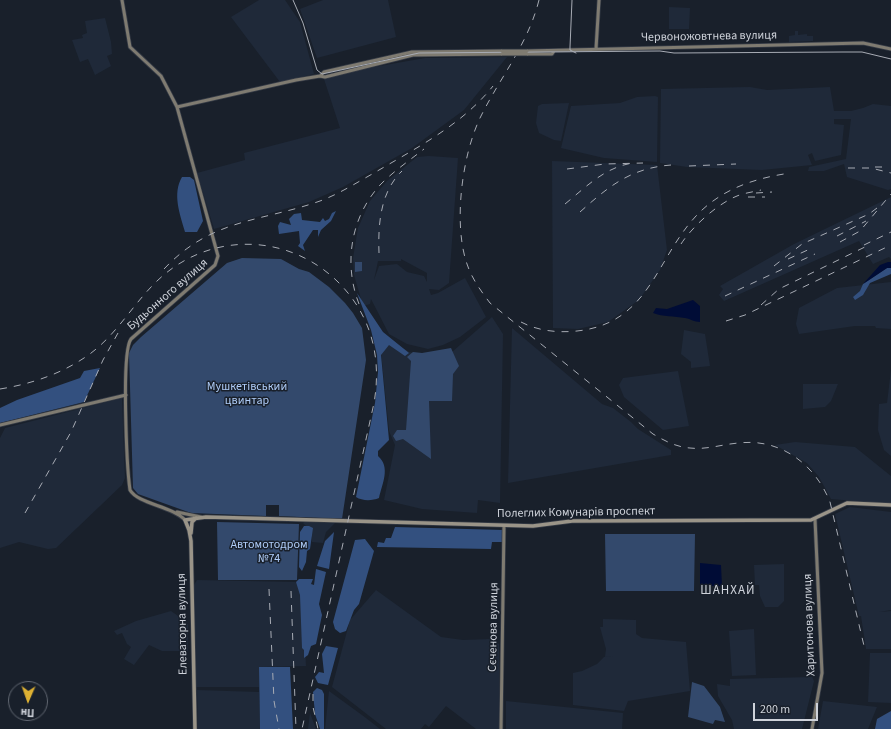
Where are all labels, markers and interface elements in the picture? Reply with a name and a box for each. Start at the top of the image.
street label: Червоножовтнева вулиця [641,29,777,45]
street label: Будьонного вулиця [125,256,211,334]
park label: Мушкетівський цвинтар [207,380,287,408]
street label: Полеглих Комунарів проспект [497,504,655,522]
park label: Автомотодром №74 [230,538,308,566]
street label: Елеваторна вулиця [175,573,191,675]
street label: Харитонова вулиця [801,573,819,677]
street label: Сєченова вулиця [486,582,502,672]
district label: ШАНХАЙ [700,583,756,599]
north arrow [8,681,48,721]
scale bar [755,695,820,721]
text: 200 m [760,701,790,718]
text: Пн [20,705,35,720]

